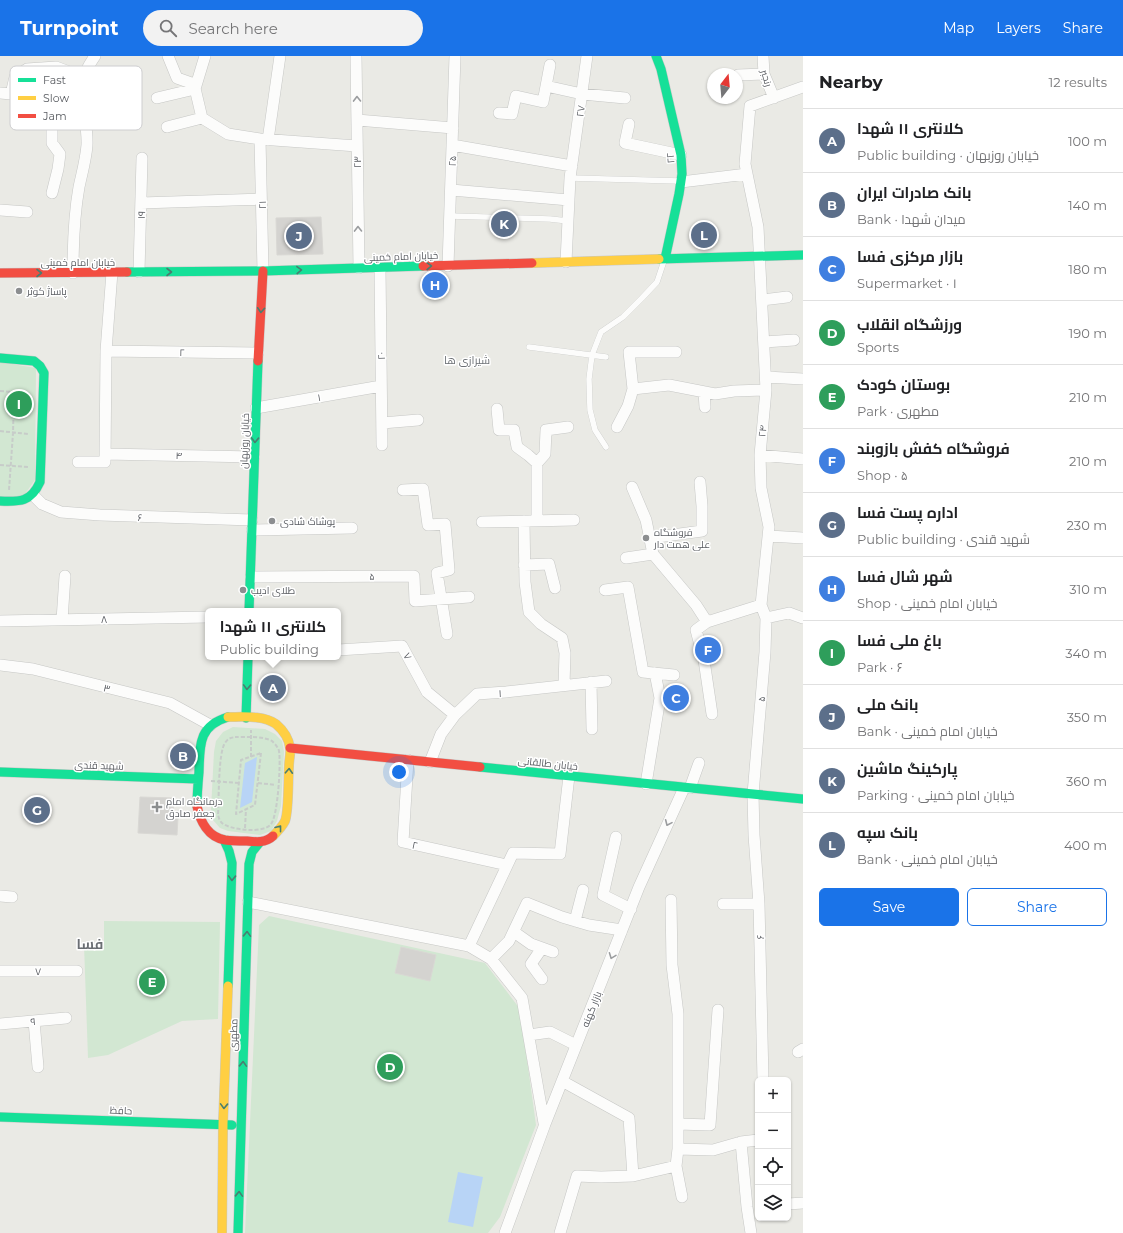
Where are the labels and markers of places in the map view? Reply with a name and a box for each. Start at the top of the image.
pin: K [491,209,517,239]
pin: L [691,220,717,250]
pin: J [286,221,312,251]
pin: H [422,270,448,300]
place label: پاساژ کوثر [26,285,67,298]
marker: پاساژ کوثر [14,286,24,296]
pin: I [6,389,32,419]
place label: پوشاک شادی [280,515,335,528]
marker: پوشاک شادی [267,516,277,526]
place label: فروشگاه علی همت دار [653,526,710,551]
marker: فروشگاه علی همت دار [641,533,651,543]
place label: طلای ادیب [251,584,295,597]
marker: طلای ادیب [238,585,248,595]
pin: F [695,635,721,665]
pin: A [260,673,286,703]
pin: C [663,683,689,713]
pin: B [170,741,196,771]
pin: G [24,795,50,825]
place label: درمانگاه امام جعفر صادق [166,795,222,820]
marker: درمانگاه امام جعفر صادق [151,801,163,813]
pin: E [139,967,165,997]
pin: D [377,1052,403,1082]

